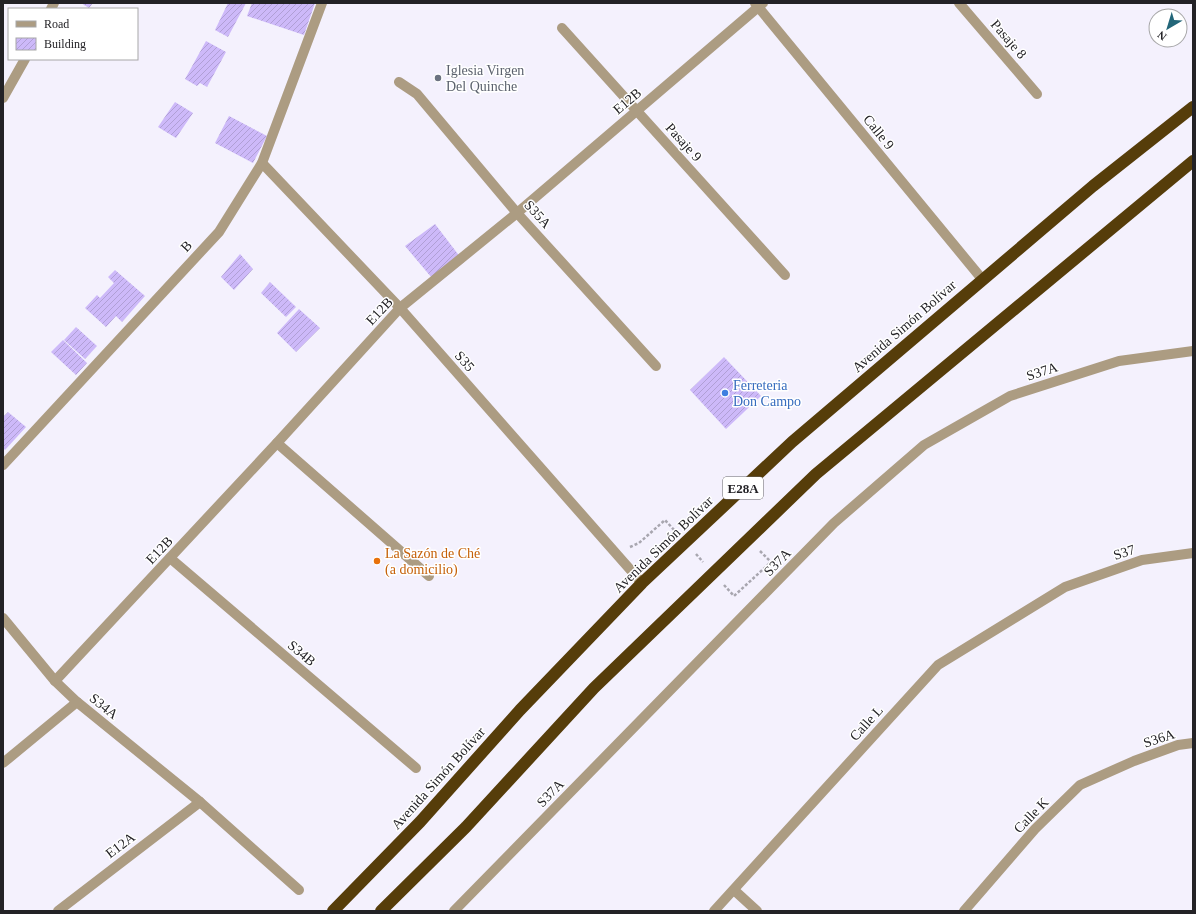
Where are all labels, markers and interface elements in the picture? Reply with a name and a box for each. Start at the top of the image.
legend [8,8,138,60]
north arrow [1148,8,1188,48]
text: Road [44,17,69,31]
street label: Pasaje 8 [988,17,1029,62]
text: N [1155,29,1169,43]
text: Building [44,37,86,51]
place label: Iglesia Virgen Del Quinche [446,63,524,94]
marker: Iglesia Virgen Del Quinche [433,73,443,83]
street label: E12B [610,85,644,117]
street label: Calle 9 [860,112,897,153]
street label: Pasaje 9 [663,120,705,165]
street label: S35A [521,197,554,232]
street label: B [178,238,195,255]
street label: Avenida Simón Bolívar [850,277,959,375]
street label: E12B [363,295,396,328]
street label: S35 [452,348,477,374]
street label: S37A [1025,359,1060,384]
place label: Ferreteria Don Campo [733,378,801,409]
marker: Ferreteria Don Campo [720,388,730,398]
road number: E28A [723,477,763,499]
street label: Avenida Simón Bolívar [611,493,716,596]
street label: E12B [143,534,176,567]
street label: S37 [1111,542,1137,563]
street label: S37A [761,545,794,579]
place label: La Sazón de Ché (a domicilio) [385,546,480,578]
marker: La Sazón de Ché (a domicilio) [372,556,382,566]
street label: S34B [285,638,318,669]
street label: S34A [87,691,121,723]
street label: Calle L [847,703,886,744]
street label: Avenida Simón Bolívar [389,724,488,832]
street label: S36A [1142,726,1177,751]
street label: S37A [534,776,567,810]
street label: Calle K [1011,795,1052,836]
street label: E12A [103,829,139,861]

